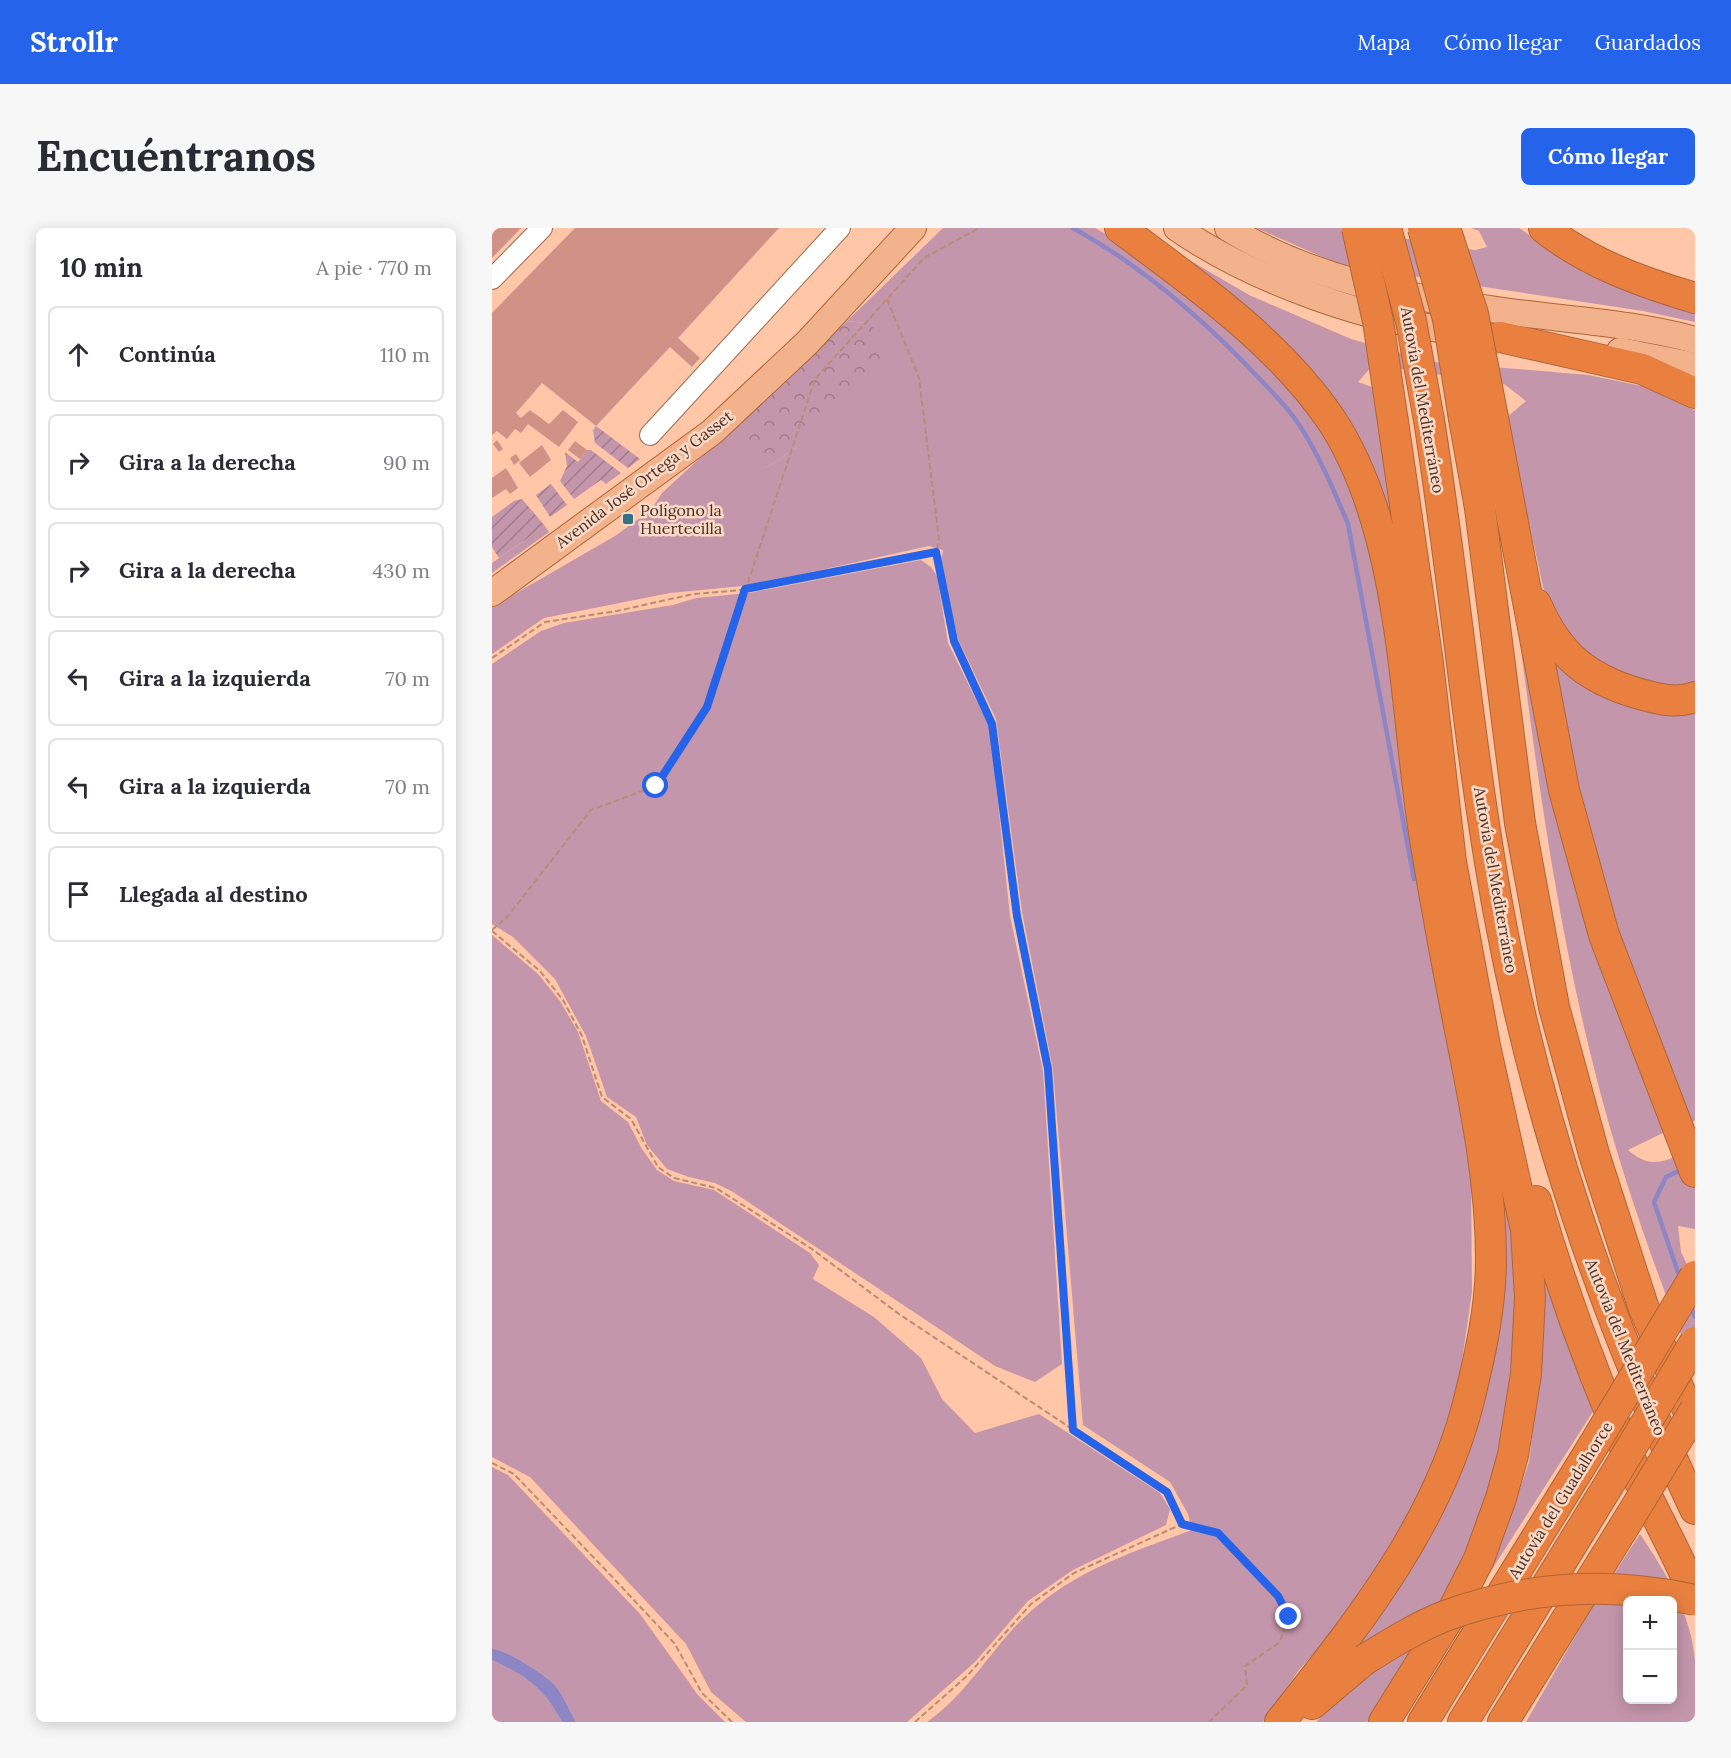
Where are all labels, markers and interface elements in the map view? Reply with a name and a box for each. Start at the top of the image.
text: Strollr [30,24,118,60]
text: Mapa [1357,29,1411,56]
text: Cómo llegar [1444,29,1562,56]
text: Guardados [1595,29,1701,56]
button: Cómo llegar [1521,128,1695,185]
text: Encuéntranos [36,129,316,183]
text: 10 min [60,251,143,284]
text: A pie · 770 m [316,255,432,280]
street label: Autovía del Mediterráneo [1397,304,1449,495]
icon: ahead [62,338,95,371]
text: Continúa [119,340,216,368]
text: 110 m [380,342,430,367]
street label: Avenida José Ortega y Gasset [551,405,737,553]
icon: right [62,446,95,479]
text: Gira a la derecha [119,448,296,476]
text: 90 m [383,450,430,475]
place label: Polígono la Huertecilla [640,500,722,538]
marker: Polígono la Huertecilla [621,512,635,526]
icon: right [62,554,95,587]
text: Gira a la derecha [119,556,296,584]
text: 430 m [372,558,430,583]
icon: left [62,662,95,695]
text: Gira a la izquierda [119,664,311,692]
text: 70 m [385,666,430,691]
icon: left [62,770,95,803]
text: Gira a la izquierda [119,772,311,800]
route start [642,772,668,798]
text: 70 m [385,774,430,799]
street label: Autovía del Mediterráneo [1470,784,1522,975]
icon: arrive [62,878,95,911]
text: Llegada al destino [119,880,308,908]
street label: Autovía del Mediterráneo [1581,1255,1671,1438]
street label: Autovía del Guadalhorce [1503,1417,1617,1583]
map controls [1623,1596,1677,1704]
button: + [1623,1596,1677,1650]
route end [1275,1603,1301,1629]
button: − [1623,1650,1677,1704]

